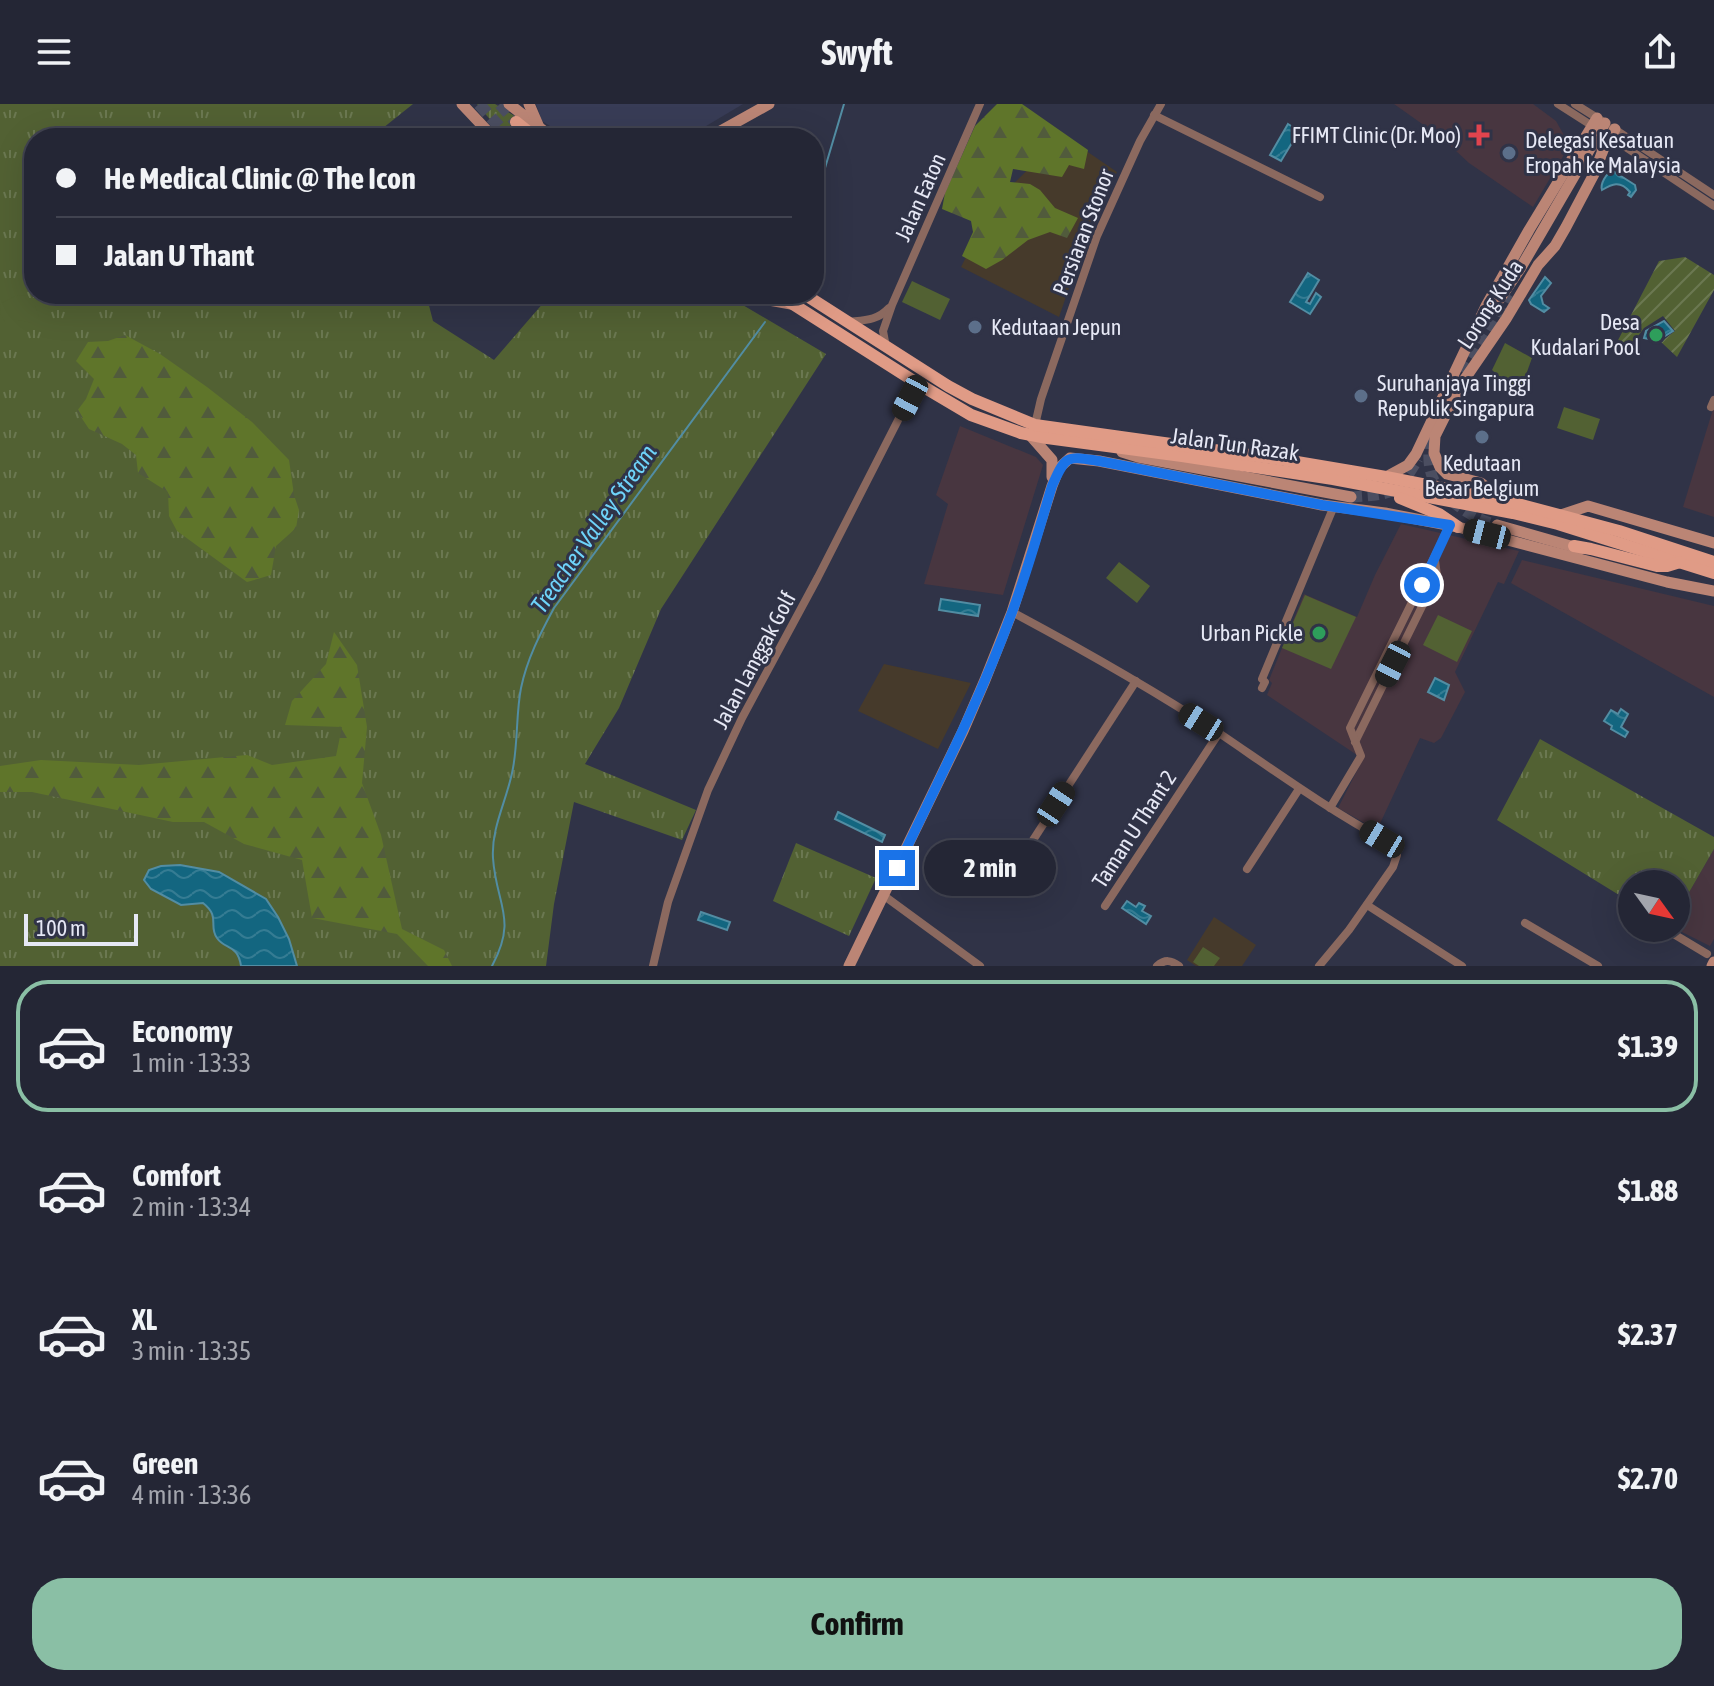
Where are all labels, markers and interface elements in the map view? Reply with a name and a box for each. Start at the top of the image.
icon: menu [32,30,76,74]
icon: share [1638,30,1682,74]
text: Swyft [821,31,893,73]
place label: FFIMT Clinic (Dr. Moo) [1292,122,1461,148]
marker: FFIMT Clinic (Dr. Moo) [1468,124,1490,146]
place label: Delegasi Kesatuan Eropah ke Malaysia [1525,127,1681,178]
marker: Delegasi Kesatuan Eropah ke Malaysia [1500,144,1518,162]
street label: Jalan Eaton [889,149,951,245]
text: He Medical Clinic @ The Icon [104,161,416,195]
street label: Persiaran Stonor [1047,165,1119,299]
text: Jalan U Thant [104,238,254,272]
street label: Lorong Kuda [1452,255,1528,353]
place label: Desa Kudalari Pool [1530,309,1640,360]
place label: Kedutaan Jepun [991,314,1122,340]
marker: Kedutaan Jepun [966,318,984,336]
marker: Desa Kudalari Pool [1647,326,1665,344]
place label: Suruhanjaya Tinggi Republik Singapura [1377,370,1535,421]
car [888,371,932,425]
marker: Suruhanjaya Tinggi Republik Singapura [1352,387,1370,405]
street label: Jalan Tun Razak [1169,422,1301,466]
marker: Kedutaan Besar Belgium [1473,428,1491,446]
water label: Treacher Valley Stream [525,439,662,618]
place label: Kedutaan Besar Belgium [1425,450,1539,501]
car [1461,517,1513,551]
route start [1404,567,1440,603]
street label: Jalan Langgak Golf [707,587,801,733]
place label: Urban Pickle [1200,620,1303,646]
marker: Urban Pickle [1310,624,1328,642]
car [1371,637,1415,691]
car [1174,699,1228,745]
street label: Taman U Thant 2 [1086,765,1182,893]
car [1033,777,1079,831]
car [1355,816,1409,862]
callout: 2 min [925,840,1057,896]
route end [879,850,915,886]
text: 2 min [963,853,1017,883]
north arrow [1618,870,1690,942]
map controls [1618,870,1690,942]
scale bar [24,910,138,946]
text: 100 m [36,915,86,941]
icon: car [36,1010,108,1082]
text: Economy [132,1014,233,1048]
text: $1.39 [1618,1029,1678,1063]
text: 1 min · 13:33 [132,1048,251,1078]
icon: car [36,1154,108,1226]
text: Comfort [132,1158,221,1192]
text: $1.88 [1618,1173,1678,1207]
text: 2 min · 13:34 [132,1192,251,1222]
icon: car [36,1298,108,1370]
text: XL [132,1302,157,1336]
text: $2.37 [1618,1317,1678,1351]
text: 3 min · 13:35 [132,1336,251,1366]
icon: car [36,1442,108,1514]
text: Green [132,1446,198,1480]
text: $2.70 [1618,1461,1678,1495]
text: 4 min · 13:36 [132,1480,251,1510]
button: Confirm [32,1578,1682,1670]

